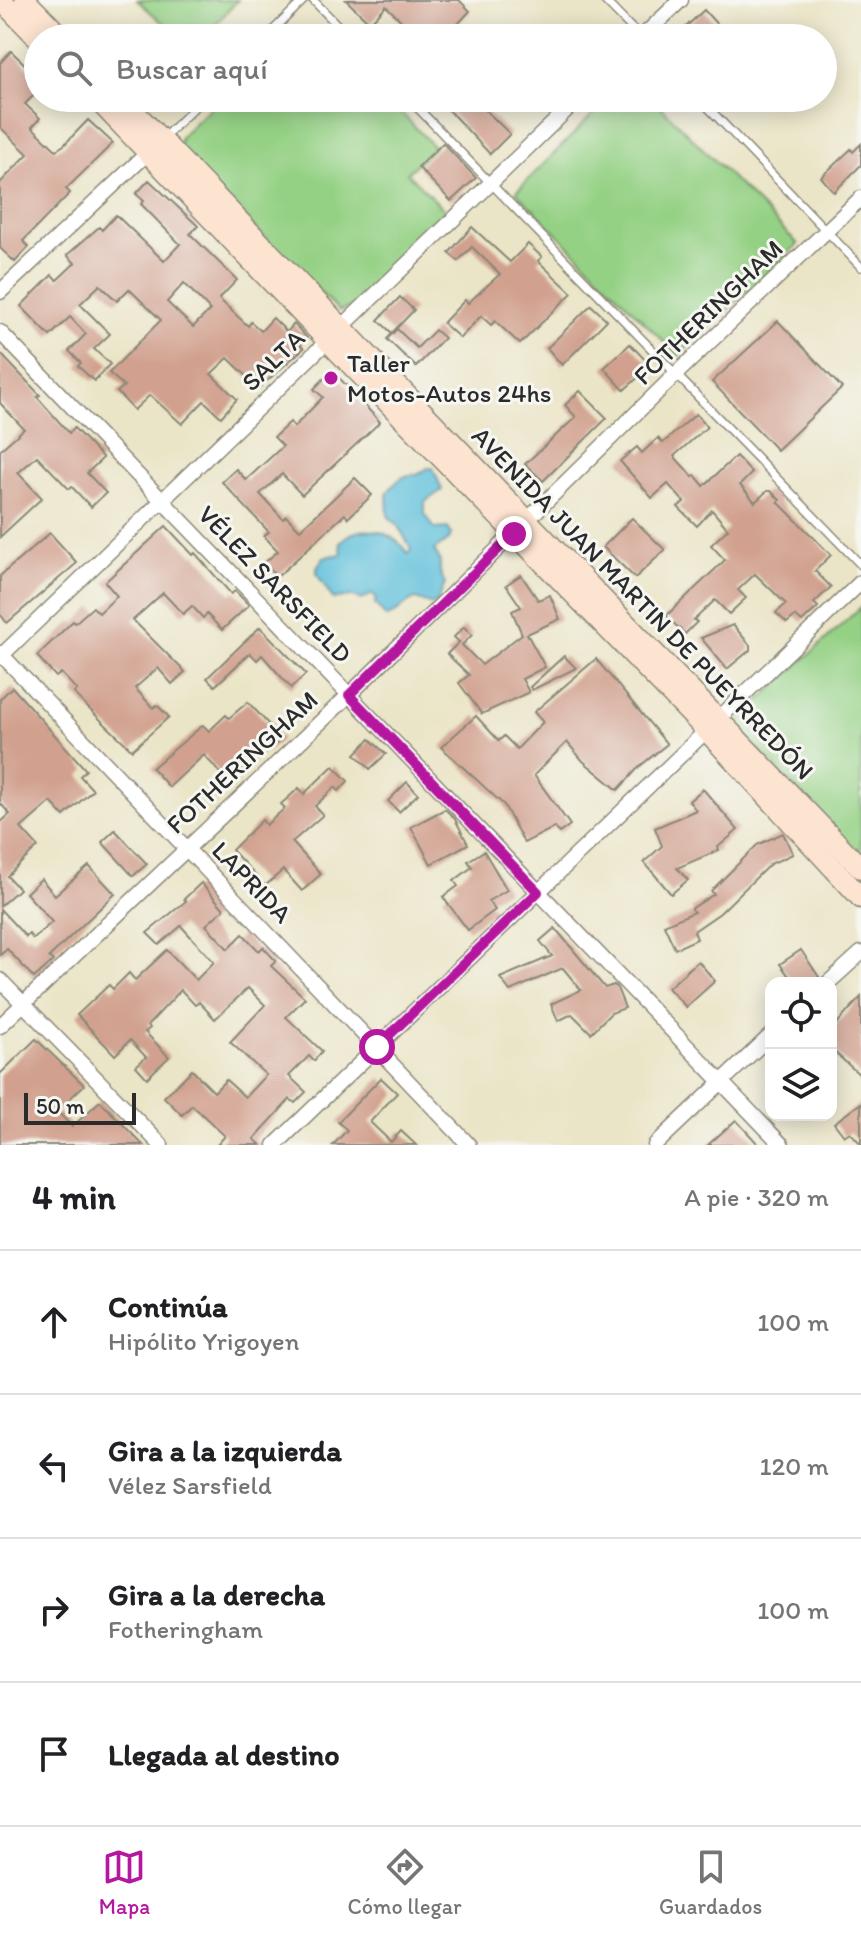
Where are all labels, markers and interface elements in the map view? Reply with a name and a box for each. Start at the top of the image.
search box [24,24,837,112]
icon: search [52,46,96,90]
text: Buscar aquí [116,50,268,87]
street label: FOTHERINGHAM [627,233,789,391]
street label: SALTA [235,322,312,398]
place label: Taller Motos-Autos 24hs [347,347,552,409]
marker: Taller Motos-Autos 24hs [322,369,340,387]
street label: AVENIDA JUAN MARTIN DE PUEYRREDÓN [465,420,821,786]
street label: VÉLEZ SARSFIELD [191,498,359,670]
route end [496,516,532,552]
street label: FOTHERINGHAM [160,684,324,840]
street label: LAPRIDA [205,834,299,930]
map controls [765,977,837,1121]
button: locate [765,977,837,1049]
route start [359,1029,395,1065]
button: layers [765,1049,837,1121]
scale bar [24,1089,136,1125]
text: 50 m [36,1093,85,1120]
text: 4 min [32,1177,116,1218]
text: A pie · 320 m [684,1181,829,1213]
text: Continúa [108,1288,228,1325]
icon: ahead [32,1300,76,1344]
text: 100 m [757,1306,829,1338]
text: Hipólito Yrigoyen [108,1325,299,1357]
text: Gira a la izquierda [108,1432,342,1469]
icon: left [32,1444,76,1488]
text: 120 m [760,1450,829,1482]
text: Vélez Sarsfield [108,1469,272,1501]
text: Gira a la derecha [108,1576,325,1613]
icon: right [32,1588,76,1632]
text: 100 m [757,1594,829,1626]
text: Fotheringham [108,1613,263,1645]
icon: arrive [32,1732,76,1776]
text: Llegada al destino [108,1736,340,1773]
tab: Mapa [99,1845,150,1920]
tab: Cómo llegar [348,1845,462,1920]
tab: Guardados [659,1845,762,1920]

